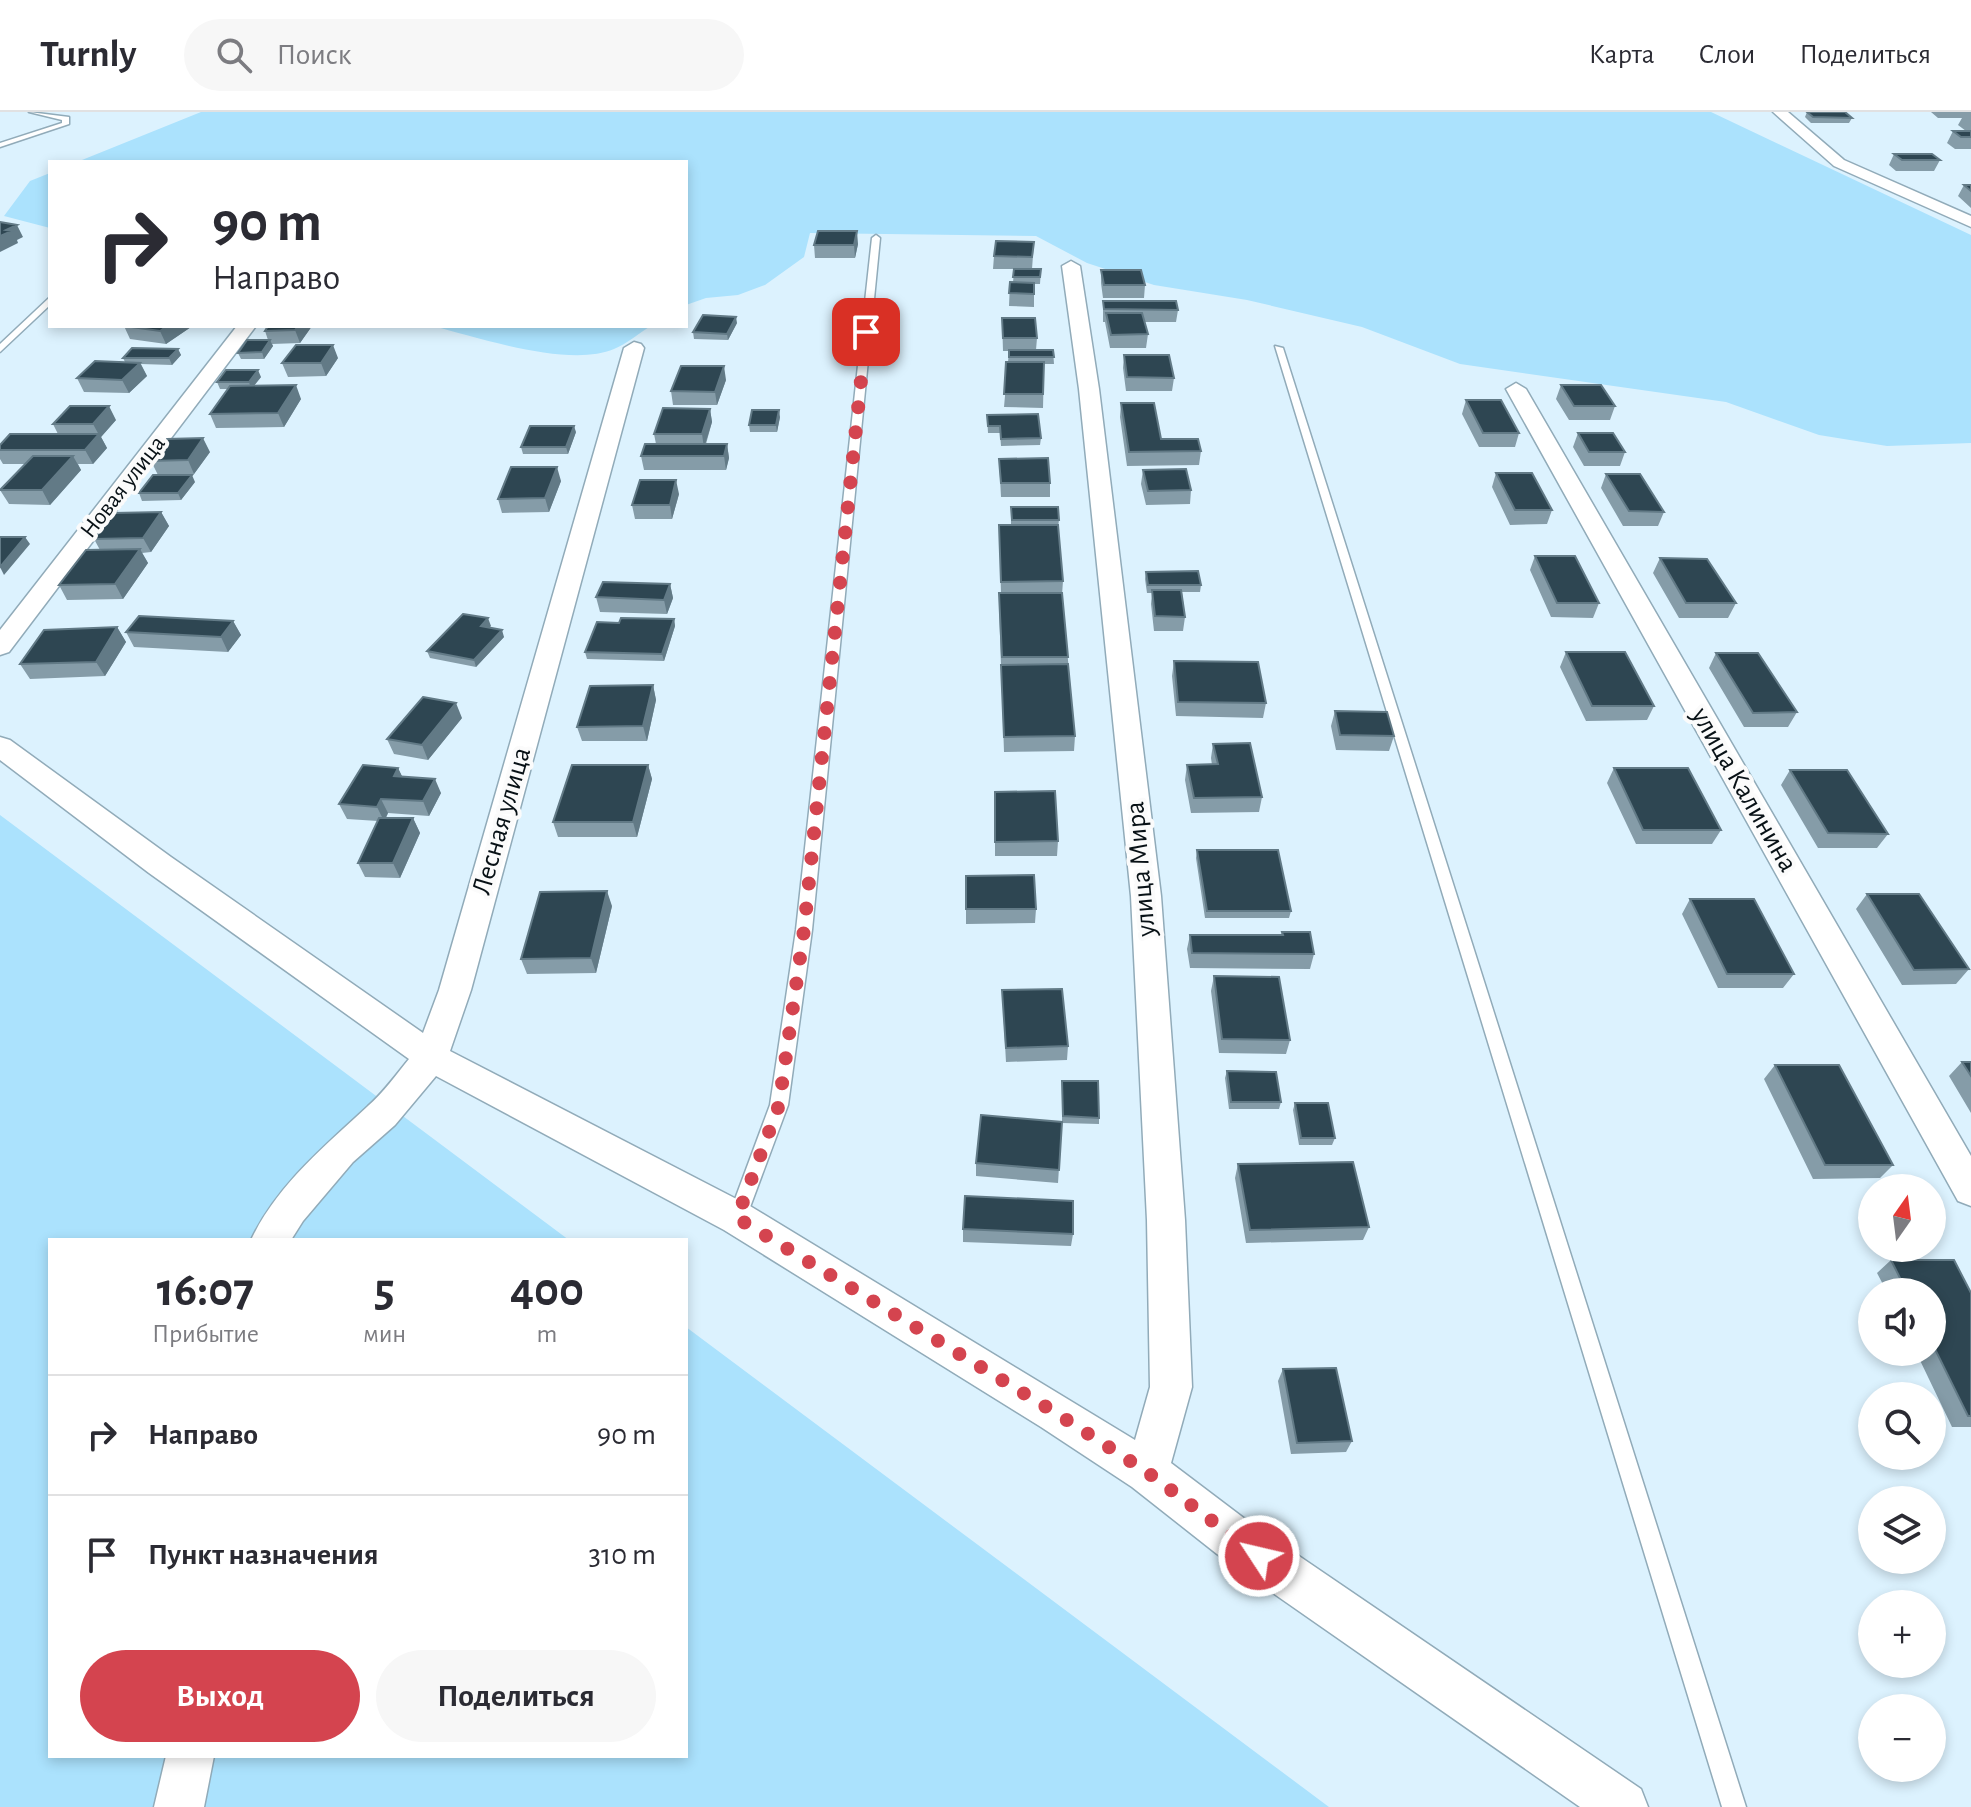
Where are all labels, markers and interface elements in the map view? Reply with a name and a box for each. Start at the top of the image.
search box [184,19,744,91]
icon: search [212,33,256,77]
text: Turnly [40,36,136,74]
text: Поиск [276,40,351,70]
text: Карта [1589,41,1655,69]
text: Слои [1699,41,1755,69]
text: Поделиться [1799,41,1931,69]
icon: right [80,192,184,296]
text: 90 m [212,195,322,251]
text: Направо [212,260,340,296]
pin [832,298,900,366]
icon: arrive [844,310,888,354]
street label: Новая улица [76,431,170,542]
street label: улица Калинина [1685,702,1802,877]
street label: Лесная улица [468,744,536,898]
street label: улица Мира [1121,800,1161,939]
north arrow [1858,1174,1946,1262]
map controls [1858,1174,1946,1782]
text: 16:07 [157,1267,254,1315]
text: 5 [374,1267,395,1315]
text: 400 [510,1267,584,1315]
button: sound [1858,1278,1946,1366]
text: Прибытие [152,1321,259,1347]
text: мин [363,1321,406,1347]
text: m [537,1321,557,1347]
button: search [1858,1382,1946,1470]
icon: right [80,1413,124,1457]
text: Направо [148,1420,258,1450]
text: 90 m [597,1420,656,1450]
button: layers [1858,1486,1946,1574]
position arrow [1217,1514,1301,1598]
icon: arrive [80,1533,124,1577]
text: Пункт назначения [148,1540,379,1570]
text: 310 m [589,1540,656,1570]
button: + [1858,1590,1946,1678]
button: Выход [80,1650,360,1742]
button: Поделиться [376,1650,656,1742]
button: − [1858,1694,1946,1782]

